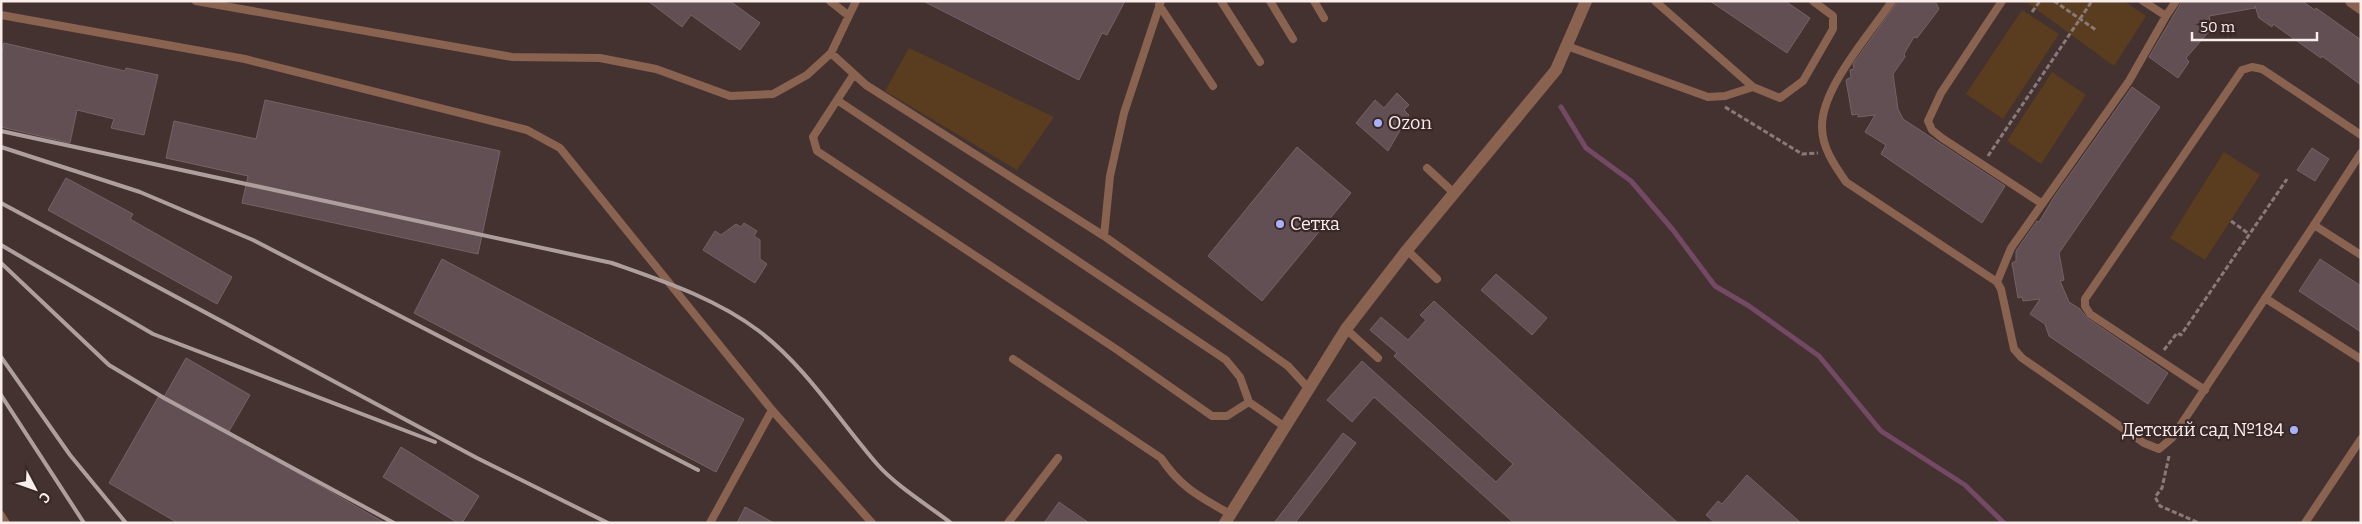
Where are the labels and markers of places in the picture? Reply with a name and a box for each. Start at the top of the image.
place label: Ozon [1388,112,1432,134]
marker: Ozon [1372,117,1384,129]
place label: Сетка [1290,213,1340,235]
marker: Сетка [1274,218,1286,230]
place label: Детский сад №184 [2122,419,2284,441]
marker: Детский сад №184 [2288,424,2300,436]

